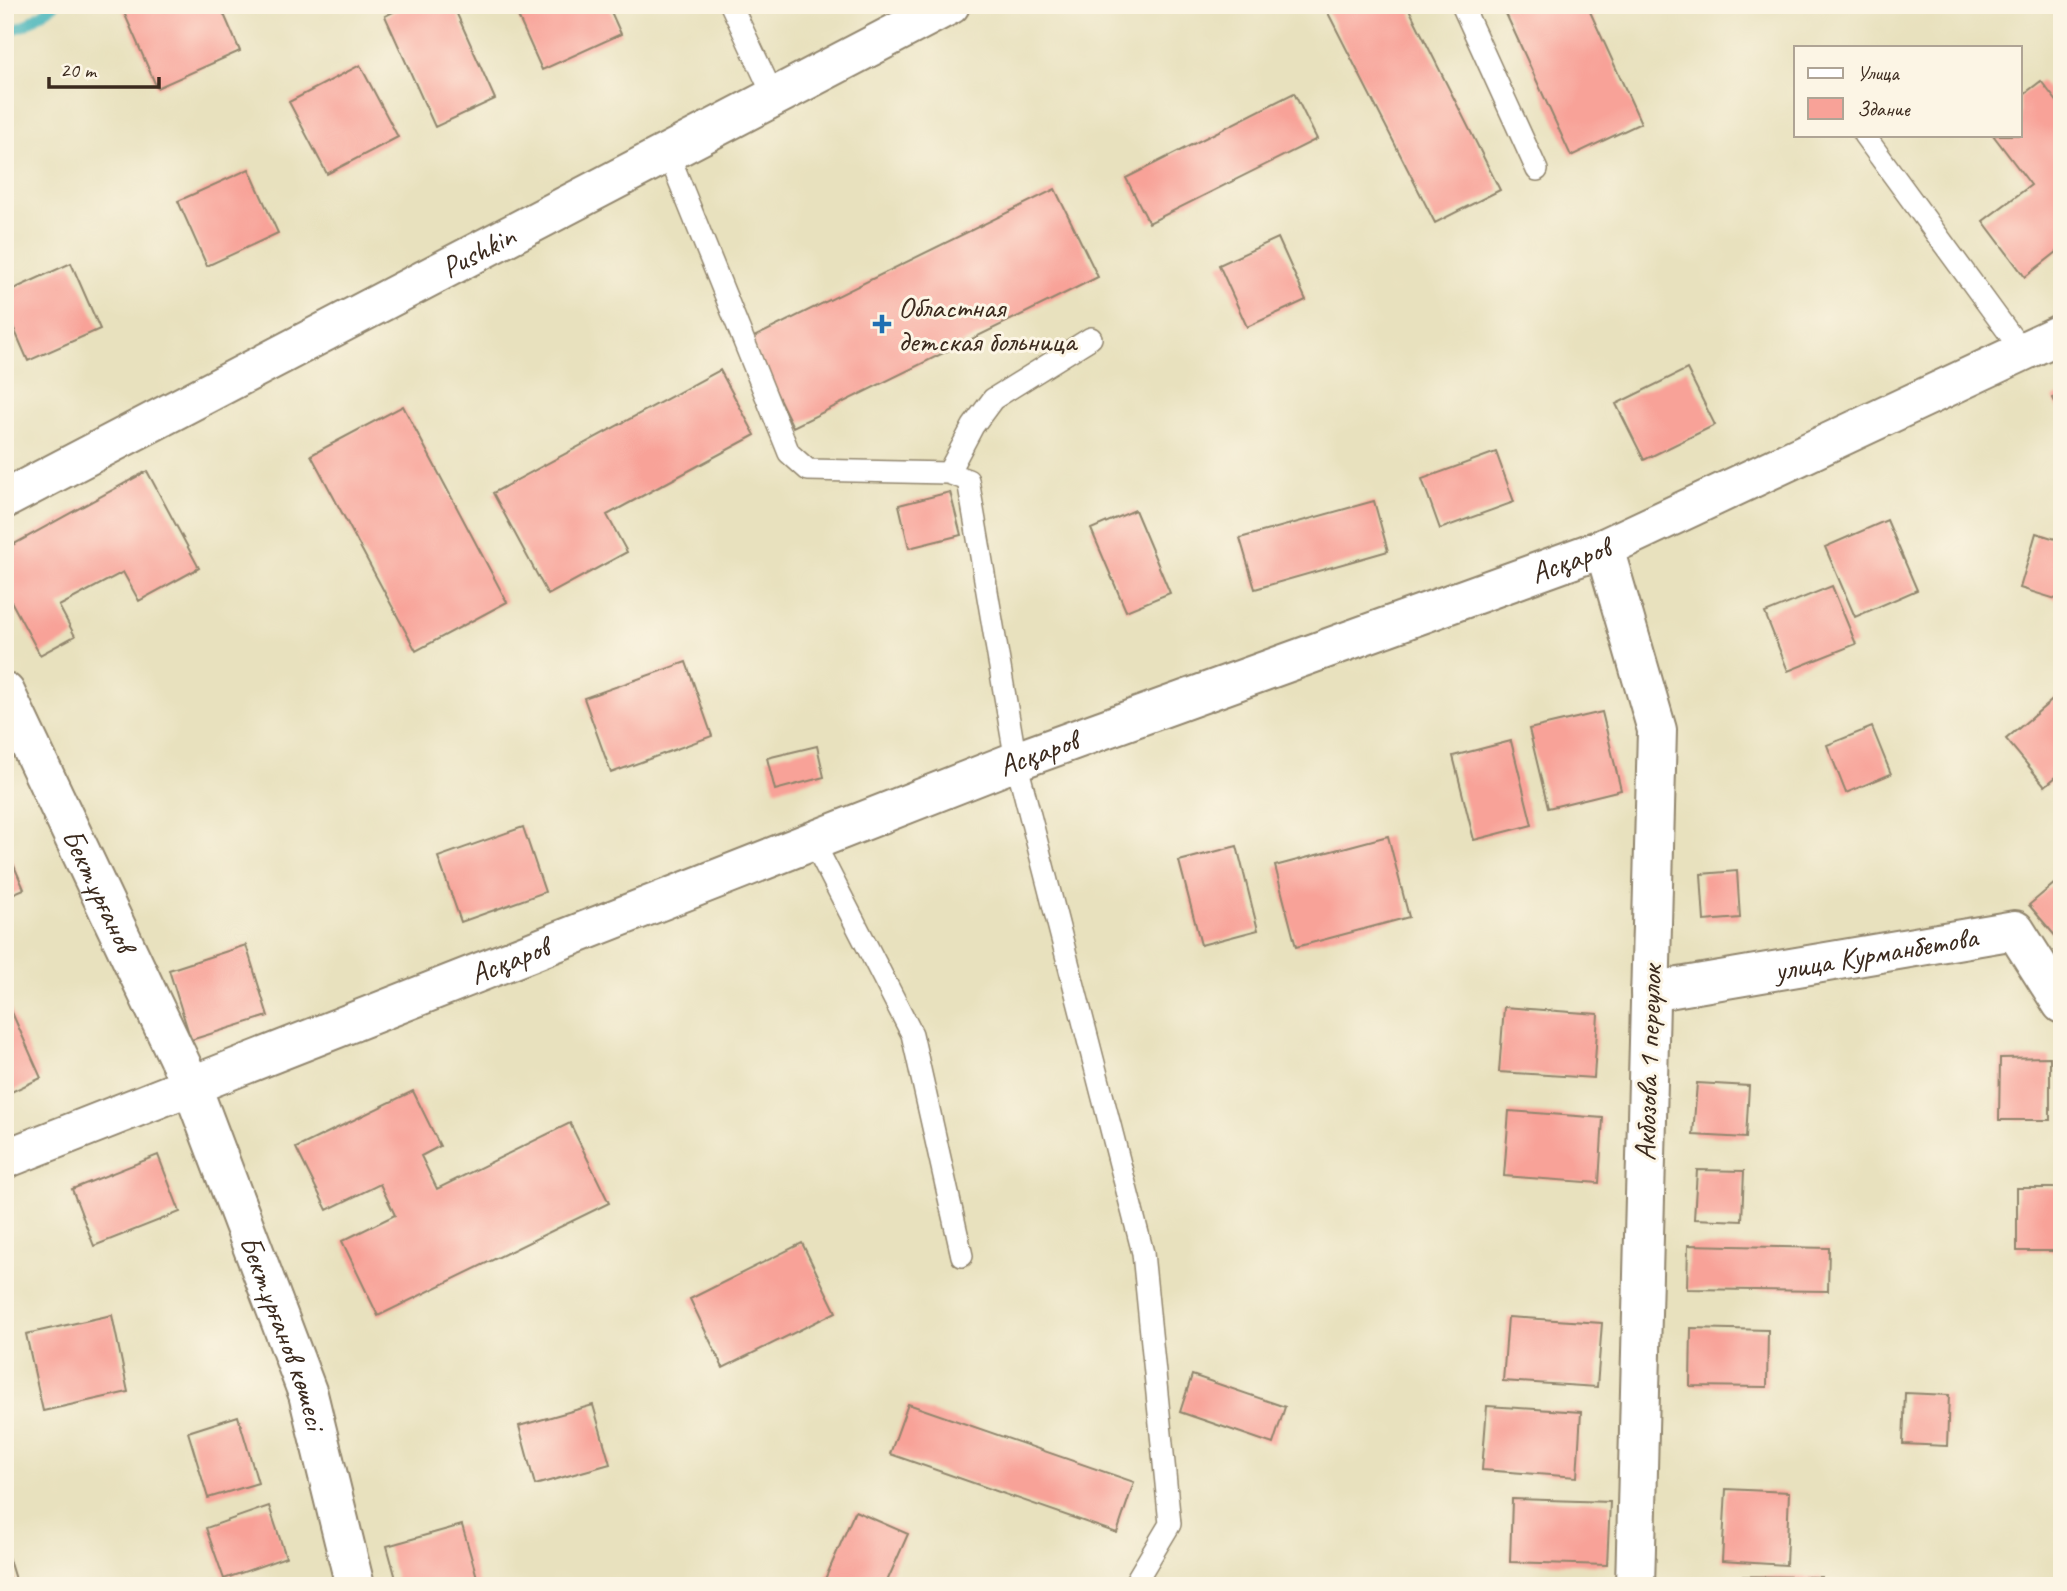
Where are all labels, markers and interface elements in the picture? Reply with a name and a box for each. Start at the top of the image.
scale bar [49,46,159,90]
legend [1794,46,2022,136]
text: 20 m [60,57,98,83]
text: Улица [1857,60,1900,86]
text: Здание [1857,96,1911,122]
street label: Pushkin [435,216,523,287]
place label: Областная детская больница [898,288,1078,360]
marker: Областная детская больница [872,314,892,334]
street label: Асқаров [1525,526,1621,592]
street label: Асқаров [993,719,1088,785]
street label: Бектұрғанов [53,822,146,962]
street label: улица Курманбетова [1770,917,1982,990]
street label: Асқаров [464,926,559,993]
street label: Акбозова 1 переулок [1626,962,1671,1162]
street label: Бектұрғанов көшесі [231,1230,336,1437]

